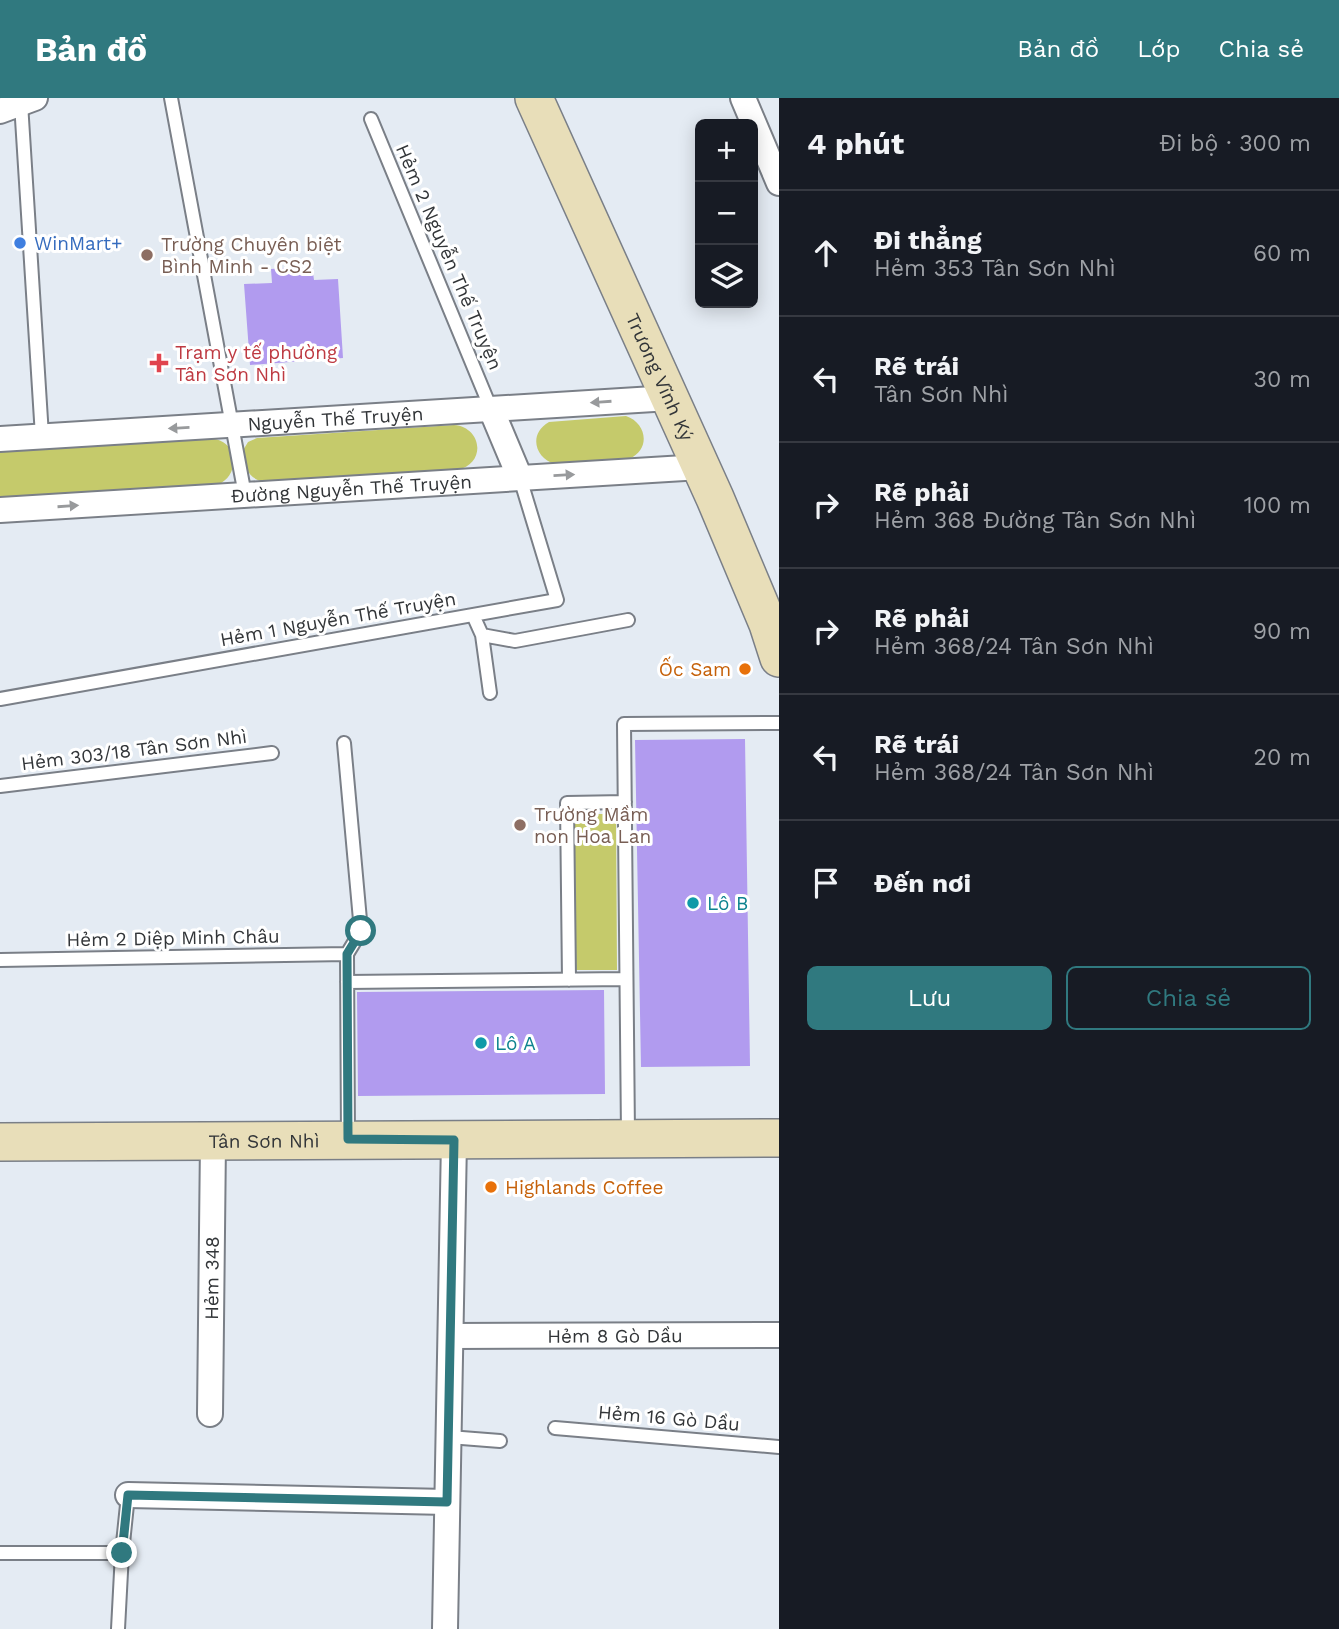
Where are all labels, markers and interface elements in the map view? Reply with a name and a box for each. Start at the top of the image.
text: Bản đồ [35,30,147,69]
text: Bản đồ [1017,35,1099,63]
text: Lớp [1137,35,1181,63]
text: Chia sẻ [1219,35,1304,63]
map controls [695,119,758,308]
button: + [695,119,758,182]
text: 4 phút [807,126,904,161]
text: Đi bộ · 300 m [1159,130,1311,157]
street label: Hẻm 2 Nguyễn Thế Truyện [391,141,507,373]
button: − [695,182,758,245]
text: Đi thẳng [874,225,982,255]
place label: WinMart+ [34,232,122,255]
place label: Trường Chuyên biệt Bình Minh - CS2 [161,233,342,278]
icon: ahead [807,234,845,272]
marker: WinMart+ [12,235,28,251]
text: 60 m [1253,240,1311,267]
button: layers [695,245,758,308]
marker: Trường Chuyên biệt Bình Minh - CS2 [139,247,155,263]
text: Hẻm 353 Tân Sơn Nhì [874,255,1116,282]
street label: Trương Vĩnh Ký [621,309,699,444]
place label: Trạm y tế phường Tân Sơn Nhì [175,341,338,386]
text: Rẽ trái [874,351,959,381]
marker: Trạm y tế phường Tân Sơn Nhì [149,353,169,373]
icon: left [807,360,845,398]
text: 30 m [1254,366,1311,393]
text: Tân Sơn Nhì [874,381,1008,408]
one-way arrow [590,397,612,408]
street label: Nguyễn Thế Truyện [247,402,424,435]
one-way arrow [168,423,190,434]
one-way arrow [553,469,575,480]
street label: Đường Nguyễn Thế Truyện [230,470,473,507]
text: Rẽ phải [874,477,969,507]
icon: right [807,486,845,524]
text: 100 m [1244,492,1311,519]
one-way arrow [57,500,79,511]
text: Hẻm 368 Đường Tân Sơn Nhì [874,507,1196,534]
street label: Hẻm 1 Nguyễn Thế Truyện [218,587,458,651]
text: Rẽ phải [874,603,969,633]
icon: right [807,612,845,650]
text: 90 m [1253,618,1311,645]
text: Hẻm 368/24 Tân Sơn Nhì [874,633,1154,660]
place label: Ốc Sam [659,656,731,681]
marker: Ốc Sam [737,661,753,677]
street label: Hẻm 303/18 Tân Sơn Nhì [20,725,248,775]
text: Rẽ trái [874,729,959,759]
icon: left [807,738,845,776]
text: 20 m [1254,744,1311,771]
text: Hẻm 368/24 Tân Sơn Nhì [874,759,1154,786]
place label: Trường Mầm non Hoa Lan [534,803,651,848]
marker: Trường Mầm non Hoa Lan [512,817,528,833]
icon: arrive [807,864,845,902]
text: Đến nơi [874,868,971,898]
place label: Lô B [707,892,748,915]
marker: Lô B [685,895,701,911]
route start [345,915,376,946]
street label: Hẻm 2 Diệp Minh Châu [66,925,280,951]
button: Lưu [807,966,1052,1030]
button: Chia sẻ [1066,966,1311,1030]
place label: Lô A [495,1032,536,1055]
marker: Lô A [473,1035,489,1051]
street label: Tân Sơn Nhì [208,1129,320,1152]
place label: Highlands Coffee [505,1176,663,1199]
marker: Highlands Coffee [483,1179,499,1195]
street label: Hẻm 348 [200,1236,223,1320]
street label: Hẻm 8 Gò Dầu [547,1324,683,1347]
street label: Hẻm 16 Gò Dầu [597,1400,741,1436]
route end [106,1537,137,1568]

